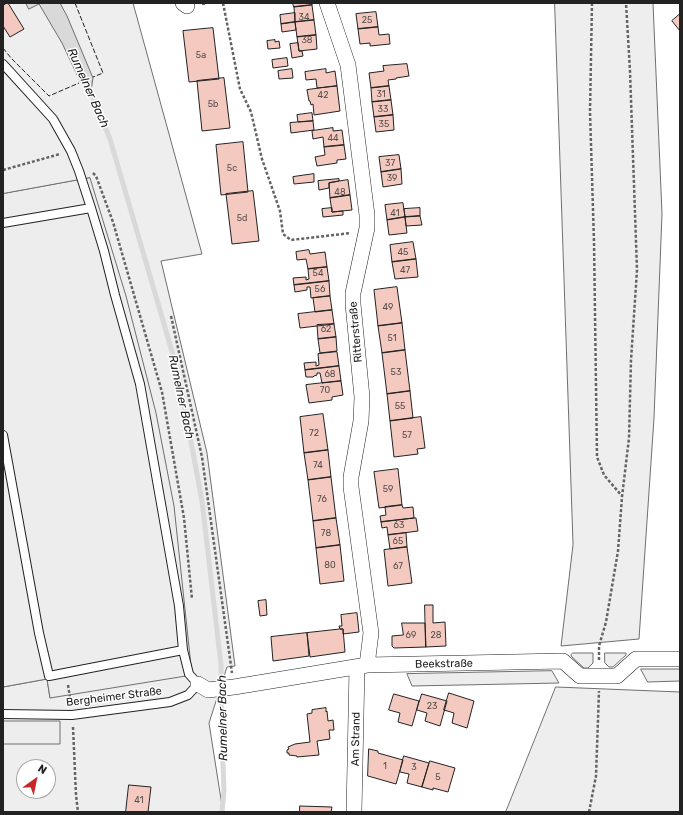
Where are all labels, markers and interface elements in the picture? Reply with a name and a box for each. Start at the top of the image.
house number: 34 [299,12,309,22]
house number: 25 [362,15,372,25]
house number: 38 [301,35,313,45]
water label: Rumelner Bach [64,46,112,130]
house number: 5a [196,50,206,60]
house number: 31 [376,89,386,99]
house number: 42 [318,90,328,100]
house number: 5b [208,99,218,109]
house number: 33 [378,104,388,114]
house number: 35 [379,119,389,129]
house number: 44 [327,133,339,143]
house number: 37 [385,158,395,168]
house number: 5c [227,163,237,173]
house number: 39 [387,173,397,183]
house number: 48 [334,187,346,197]
house number: 41 [390,208,400,218]
house number: 5d [237,213,247,223]
house number: 45 [398,247,408,257]
house number: 47 [400,265,410,275]
house number: 54 [313,268,323,278]
house number: 56 [315,284,325,294]
street label: Ritterstraße [347,301,365,363]
house number: 49 [383,302,393,312]
house number: 62 [321,324,331,334]
house number: 51 [387,333,397,343]
water label: Rumelner Bach [165,353,197,441]
house number: 53 [391,367,401,377]
house number: 68 [324,369,336,379]
house number: 70 [320,385,330,395]
house number: 55 [395,401,405,411]
house number: 72 [309,428,319,438]
house number: 57 [402,430,412,440]
house number: 74 [313,460,323,470]
house number: 59 [383,484,393,494]
house number: 76 [317,494,327,504]
house number: 63 [394,520,404,530]
house number: 78 [321,528,331,538]
house number: 65 [393,536,403,546]
house number: 80 [324,560,336,570]
house number: 67 [393,561,403,571]
house number: 69 [406,630,416,640]
house number: 28 [430,630,442,640]
street label: Beekstraße [415,657,473,671]
water label: Rumelner Bach [215,675,231,761]
street label: Bergheimer Straße [65,685,163,709]
house number: 23 [427,701,437,711]
street label: Am Strand [349,712,363,766]
north arrow [16,759,56,799]
house number: 1 [383,761,387,771]
text: N [35,762,49,777]
house number: 3 [411,762,417,772]
house number: 5 [435,772,441,782]
house number: 41 [134,795,144,805]

